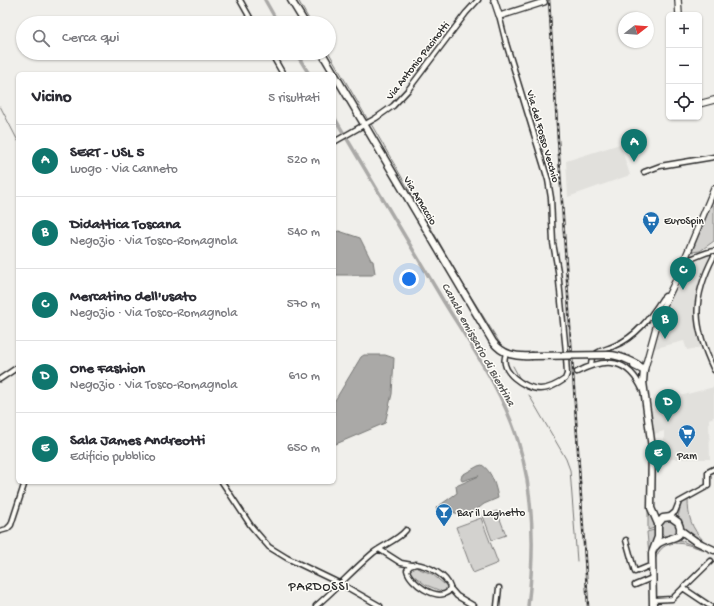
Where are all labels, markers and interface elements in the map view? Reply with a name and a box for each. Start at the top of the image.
north arrow [618,12,654,48]
map controls [666,12,702,120]
button: + [666,12,702,48]
search box [16,16,336,60]
street label: Via Antonio Pacinotti [384,20,453,103]
icon: search [30,27,52,49]
text: Cerca qui [62,29,119,47]
button: − [666,48,702,84]
button: locate [666,84,702,120]
text: Vicino [32,88,72,108]
street label: Via del Fosso Vecchio [523,88,561,184]
text: 5 risultati [268,91,320,106]
pin: A [621,129,647,162]
text: SERT - USL 5 [70,144,144,162]
text: A [41,153,49,168]
text: 520 m [287,153,320,168]
text: Luogo · Via Canneto [70,162,178,177]
street label: Via Arnaccio [400,174,439,228]
supermarket icon: EuroSpin [641,210,661,235]
text: Didattica Toscana [70,216,181,234]
place label: EuroSpin [664,216,705,228]
text: B [42,225,48,240]
text: 540 m [287,225,320,240]
text: Negozio · Via Tosco-Romagnola [70,234,237,249]
pin: C [670,257,696,290]
your location [399,269,419,289]
water label: Canale emissario di Bientina [437,281,518,410]
text: Mercatino dell'usato [70,288,196,306]
text: C [41,297,49,312]
text: 570 m [287,297,320,312]
text: Negozio · Via Tosco-Romagnola [70,306,237,321]
pin: B [652,306,678,339]
text: One Fashion [70,360,145,378]
text: D [41,369,49,384]
text: 610 m [288,369,320,384]
text: Negozio · Via Tosco-Romagnola [70,378,237,393]
pin: D [655,389,681,422]
supermarket icon: Pam [677,423,697,448]
text: Sala James Andreotti [70,432,205,450]
pin: E [645,440,671,473]
text: E [41,441,49,456]
text: 650 m [287,441,320,456]
text: Edificio pubblico [70,450,155,465]
place label: Pam [676,451,697,463]
bar icon: Bar il Laghetto [434,502,454,527]
place label: Bar il Laghetto [456,508,526,520]
district label: PARDOSSI [287,580,350,595]

